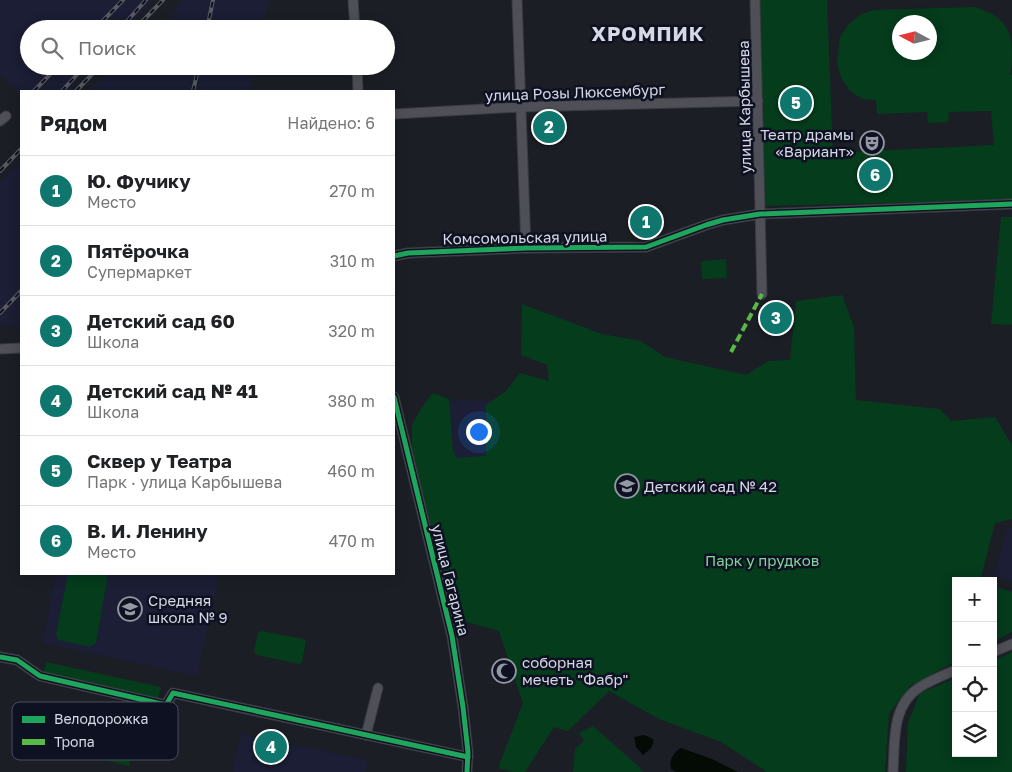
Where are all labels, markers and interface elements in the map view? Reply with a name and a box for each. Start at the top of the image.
north arrow [892,15,937,60]
search box [20,20,395,75]
district label: ХРОМПИК [592,21,704,45]
icon: search [38,34,66,62]
text: Поиск [78,36,137,59]
street label: улица Карбышева [734,40,754,174]
street label: улица Розы Люксембург [485,80,666,104]
pin: 5 [780,84,812,122]
pin: 2 [533,108,565,146]
text: Рядом [40,110,107,136]
text: Найдено: 6 [287,113,375,133]
place label: Театр драмы «Вариант» [760,125,854,160]
theatre icon: Театр драмы «Вариант» [859,130,885,156]
pin: 6 [859,156,891,194]
text: Ю. Фучику [87,169,191,192]
text: 1 [52,181,60,201]
text: 270 m [329,181,375,201]
text: Место [87,192,136,212]
pin: 1 [630,203,662,241]
street label: Комсомольская улица [442,227,608,247]
text: Пятёрочка [87,239,189,262]
text: 2 [51,251,61,271]
text: 310 m [330,251,375,271]
text: Супермаркет [87,262,192,282]
pin: 3 [760,299,792,337]
text: Детский сад 60 [87,309,235,332]
text: 3 [51,321,61,341]
text: 320 m [328,321,375,341]
text: Школа [87,332,139,352]
text: Детский сад № 41 [87,379,258,402]
text: 4 [51,391,61,411]
text: 380 m [328,391,375,411]
text: Школа [87,402,139,422]
your location [466,419,492,445]
text: Сквер у Театра [87,449,232,472]
text: 5 [51,461,61,481]
text: 460 m [327,461,375,481]
text: Парк · улица Карбышева [87,472,282,492]
school or university icon: Детский сад № 42 [614,473,640,499]
place label: Детский сад № 42 [644,477,777,495]
text: В. И. Ленину [87,519,208,542]
street label: улица Гагарина [428,522,474,638]
text: 6 [51,531,61,551]
text: 470 m [329,531,375,551]
text: Место [87,542,136,562]
park label: Парк у прудков [705,551,819,569]
map controls [952,577,997,757]
button: + [952,577,997,622]
place label: Средняя школа № 9 [148,591,228,626]
school or university icon: Средняя школа № 9 [117,596,143,622]
button: − [952,622,997,667]
place label: соборная мечеть "Фабр" [522,653,628,688]
mosque icon: соборная мечеть "Фабр" [491,658,517,684]
button: locate [952,667,997,712]
legend [12,702,178,760]
text: Велодорожка [54,710,148,727]
button: layers [952,712,997,757]
pin: 4 [255,728,287,766]
text: Тропа [54,733,95,750]

